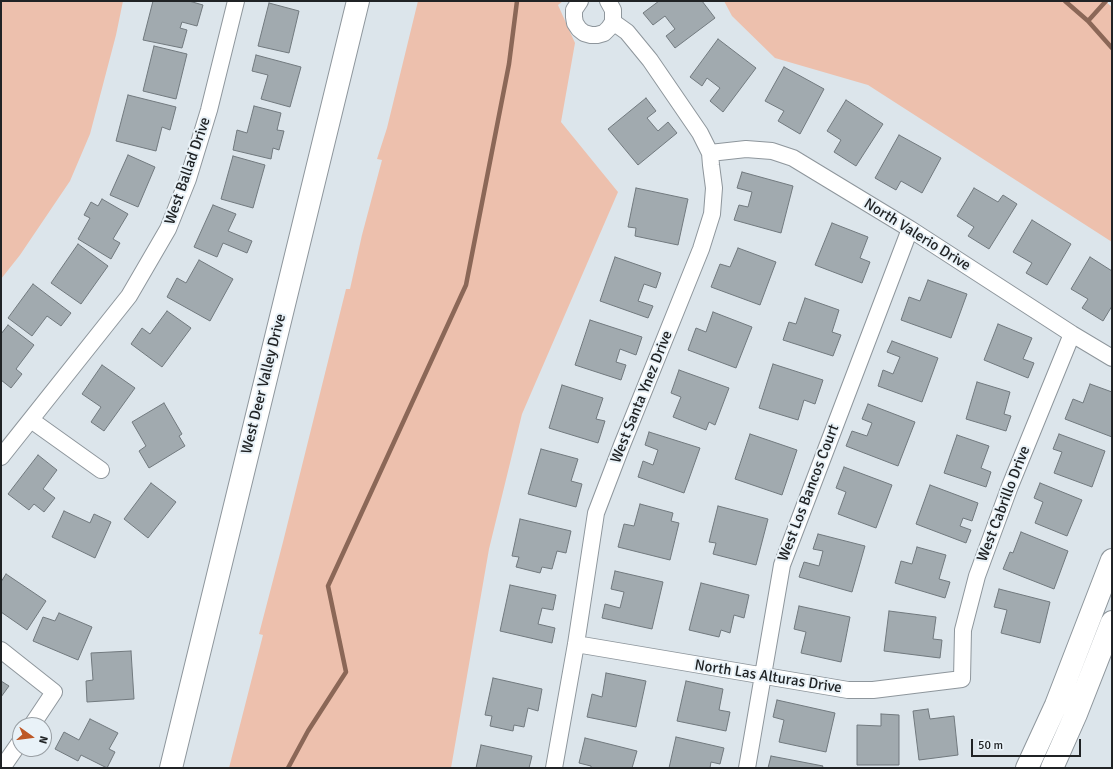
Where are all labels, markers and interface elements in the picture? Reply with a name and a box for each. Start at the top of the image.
street label: West Ballad Drive [161,115,215,227]
street label: North Valerio Drive [860,195,974,275]
street label: West Deer Valley Drive [238,312,290,456]
street label: West Santa Ynez Drive [607,328,677,466]
street label: West Los Bancos Court [775,422,843,564]
street label: West Cabrillo Drive [974,444,1034,564]
street label: North Las Alturas Drive [693,656,843,698]
north arrow [12,717,52,757]
scale bar [973,731,1083,757]
text: N [36,734,50,745]
text: 50 m [978,738,1003,753]

